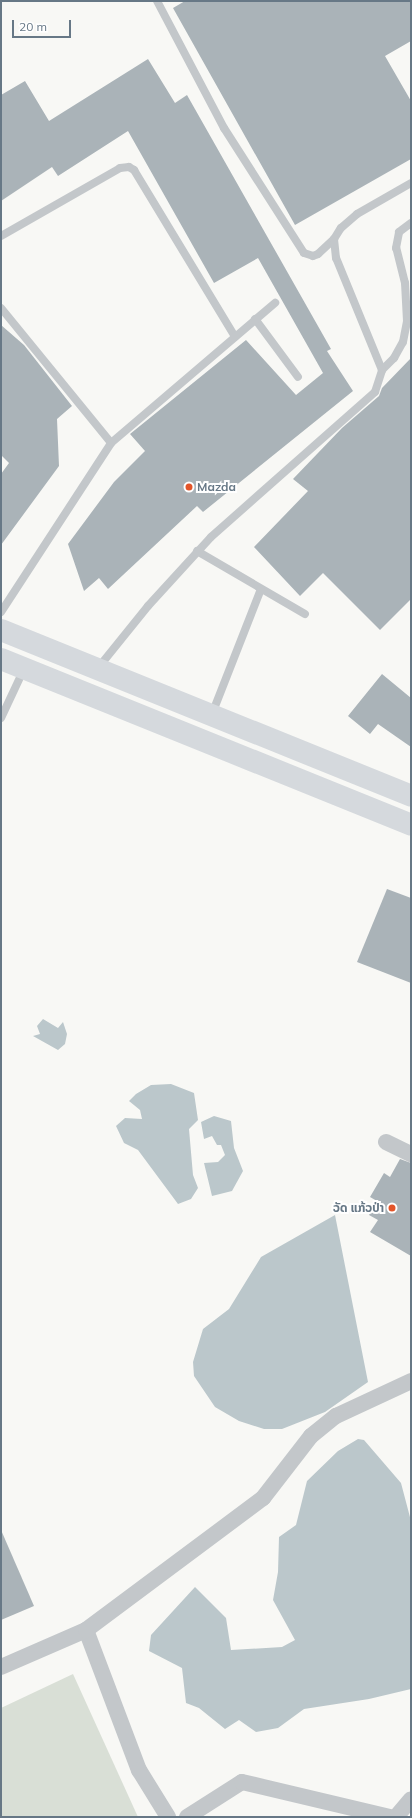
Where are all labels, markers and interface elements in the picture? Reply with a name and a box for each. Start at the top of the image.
scale bar [14,12,73,38]
text: 20 m [19,19,47,34]
place label: Mazda [197,480,236,494]
marker: Mazda [184,482,194,492]
place label: ວັດ ແກ້ວປ່າ [333,1201,384,1215]
marker: ວັດ ແກ້ວປ່າ [387,1203,397,1213]

